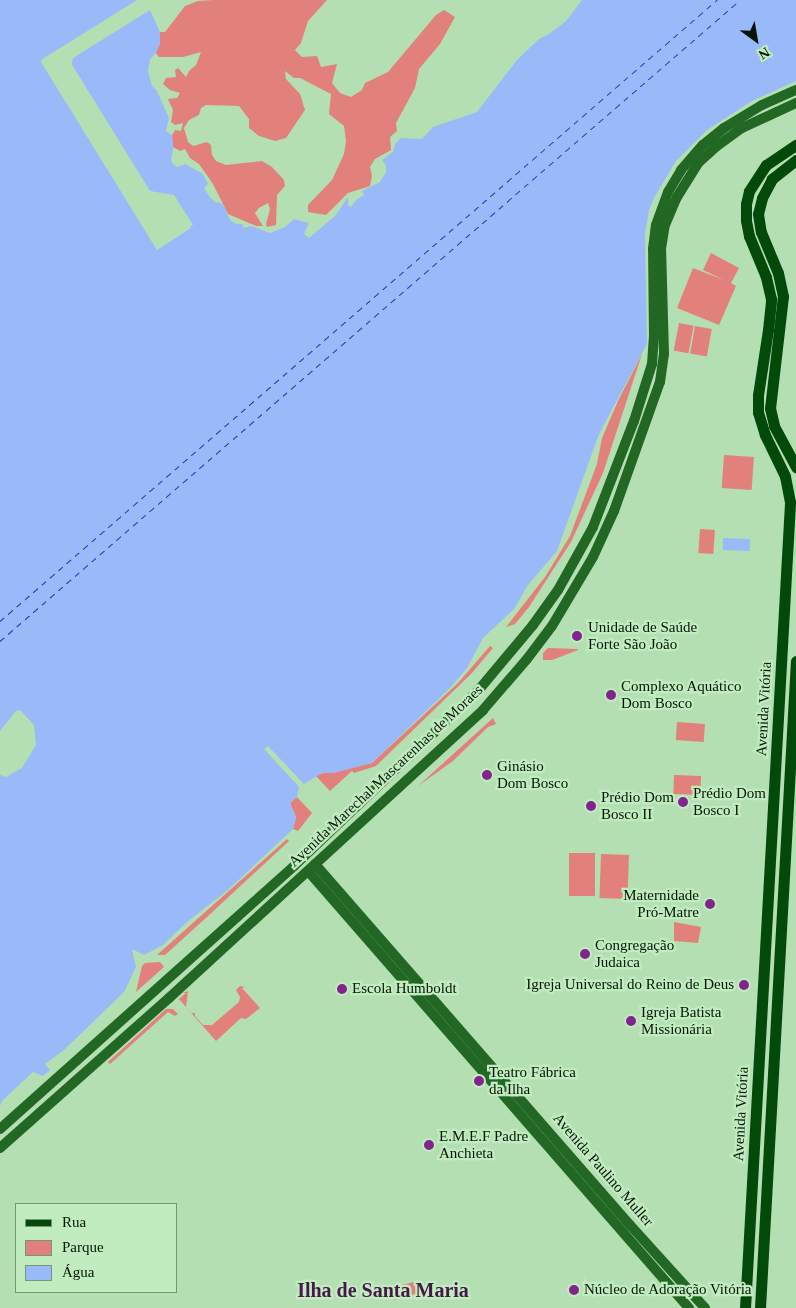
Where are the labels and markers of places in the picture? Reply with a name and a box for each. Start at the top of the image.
place label: Unidade de Saúde Forte São João [588,618,697,653]
marker: Unidade de Saúde Forte São João [570,629,584,643]
place label: Complexo Aquático Dom Bosco [621,677,742,712]
marker: Complexo Aquático Dom Bosco [605,689,617,701]
place label: Ginásio Dom Bosco [497,757,568,792]
marker: Ginásio Dom Bosco [481,769,493,781]
place label: Prédio Dom Bosco I [693,784,766,819]
place label: Prédio Dom Bosco II [601,788,674,823]
marker: Prédio Dom Bosco I [677,796,689,808]
marker: Prédio Dom Bosco II [585,800,597,812]
place label: Maternidade Pró-Matre [623,886,699,921]
marker: Maternidade Pró-Matre [703,897,717,911]
place label: Congregação Judaica [595,936,674,971]
marker: Congregação Judaica [579,948,591,960]
place label: Igreja Universal do Reino de Deus [526,976,734,994]
marker: Igreja Universal do Reino de Deus [738,979,750,991]
place label: Escola Humboldt [352,980,457,998]
marker: Escola Humboldt [336,983,348,995]
place label: Igreja Batista Missionária [641,1003,721,1038]
marker: Igreja Batista Missionária [625,1015,637,1027]
place label: Teatro Fábrica da Ilha [489,1063,576,1098]
marker: Teatro Fábrica da Ilha [473,1075,485,1087]
place label: E.M.E.F Padre Anchieta [439,1127,528,1162]
marker: E.M.E.F Padre Anchieta [423,1139,435,1151]
place label: Núcleo de Adoração Vitória [584,1281,753,1299]
marker: Núcleo de Adoração Vitória [568,1284,580,1296]

